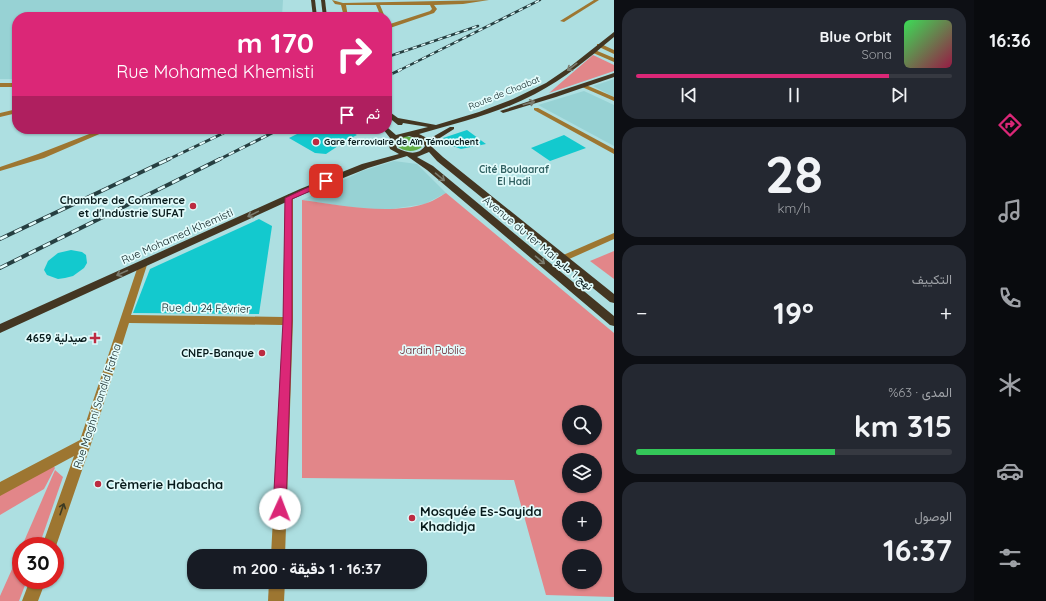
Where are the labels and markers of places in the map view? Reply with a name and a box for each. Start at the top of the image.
place label: Gare ferroviaire de Aïn Témouchent [324,136,479,147]
marker: Gare ferroviaire de Aïn Témouchent [311,137,321,147]
pin [309,164,343,198]
place label: Chambre de Commerce et d'Industrie SUFAT [60,193,185,220]
marker: Chambre de Commerce et d'Industrie SUFAT [188,201,198,211]
place label: صيدلية 4659 [26,331,87,345]
marker: صيدلية 4659 [90,333,100,343]
place label: CNEP-Banque [181,346,254,360]
marker: CNEP-Banque [257,348,267,358]
place label: Crèmerie Habacha [106,476,223,492]
marker: Crèmerie Habacha [93,479,103,489]
place label: Mosquée Es-Sayida Khadidja [420,503,542,534]
marker: Mosquée Es-Sayida Khadidja [407,513,417,523]

